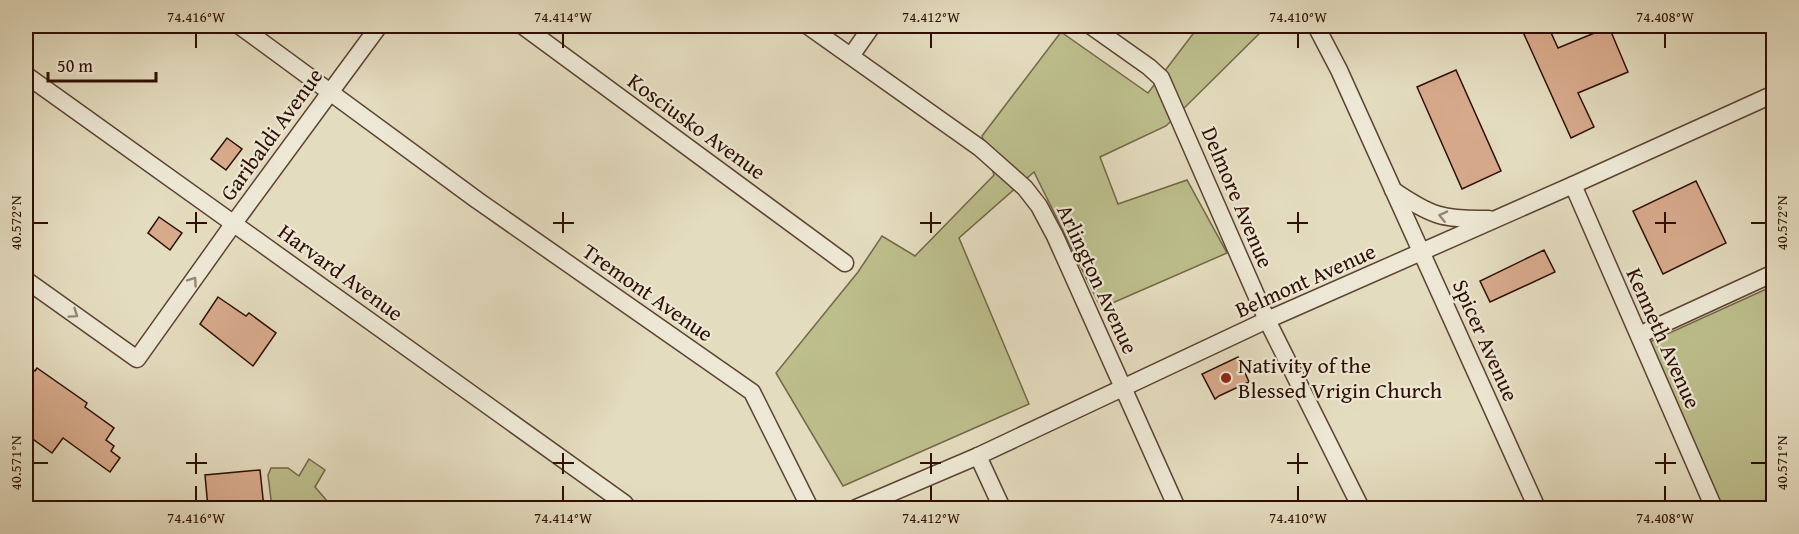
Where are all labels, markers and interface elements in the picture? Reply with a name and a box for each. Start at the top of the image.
text: 74.416°W [167,6,225,27]
text: 74.414°W [534,6,592,27]
text: 74.412°W [902,6,960,27]
text: 74.410°W [1269,6,1327,27]
text: 74.408°W [1636,6,1694,27]
scale bar [48,45,156,83]
text: 50 m [57,52,93,79]
street label: Garibaldi Avenue [212,61,330,207]
street label: Kosciusko Avenue [621,65,773,187]
street label: Delmore Avenue [1194,121,1282,273]
text: 40.572°N [5,195,26,250]
text: 40.572°N [1771,195,1792,250]
street label: Arlington Avenue [1049,199,1147,359]
one-way arrow [1438,210,1448,223]
street label: Harvard Avenue [272,216,410,328]
street label: Tremont Avenue [576,235,720,349]
street label: Belmont Avenue [1230,235,1380,325]
street label: Kenneth Avenue [1619,263,1709,413]
street label: Spicer Avenue [1445,274,1527,406]
one-way arrow [186,277,197,288]
one-way arrow [67,306,78,317]
place label: Nativity of the Blessed Vrigin Church [1238,349,1443,406]
marker: Nativity of the Blessed Vrigin Church [1219,371,1233,385]
text: 40.571°N [5,435,26,490]
text: 40.571°N [1771,435,1792,490]
text: 74.416°W [167,507,225,528]
text: 74.414°W [534,507,592,528]
text: 74.412°W [902,507,960,528]
text: 74.410°W [1269,507,1327,528]
text: 74.408°W [1636,507,1694,528]

